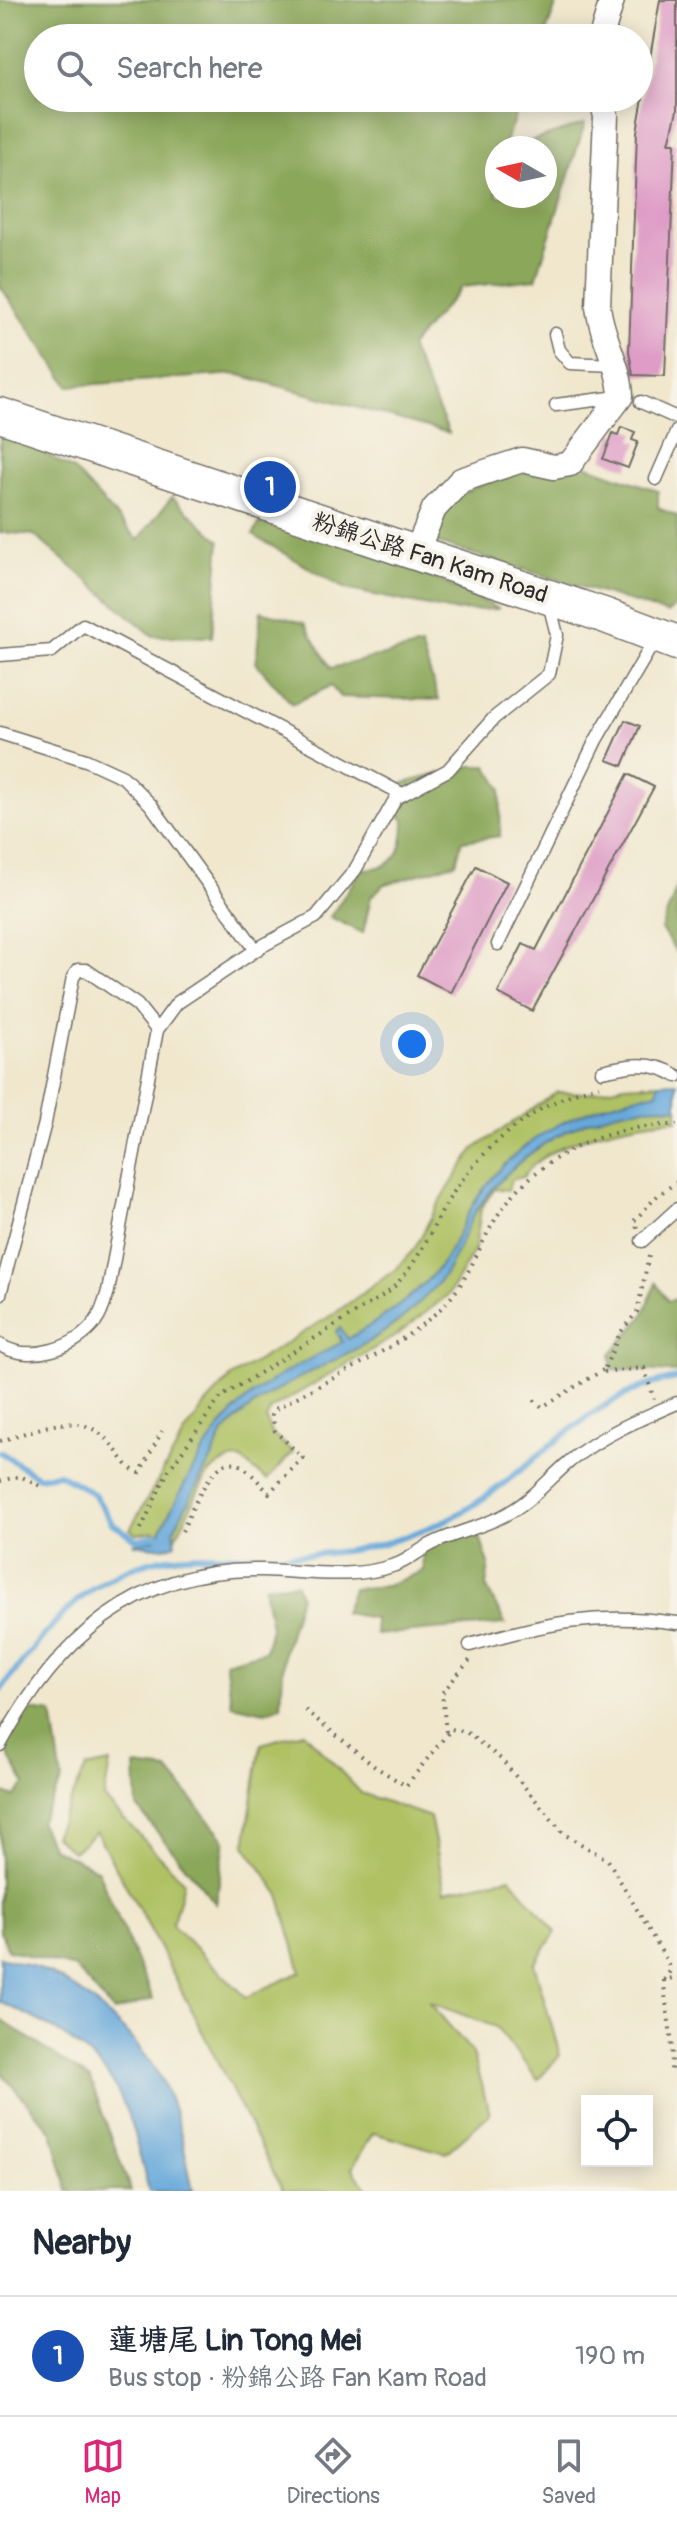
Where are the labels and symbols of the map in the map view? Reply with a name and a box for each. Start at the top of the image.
north arrow [485,136,557,208]
pin: 1 [244,457,296,517]
street label: 粉錦公路 Fan Kam Road [309,506,551,610]
your location [392,1024,432,1064]

